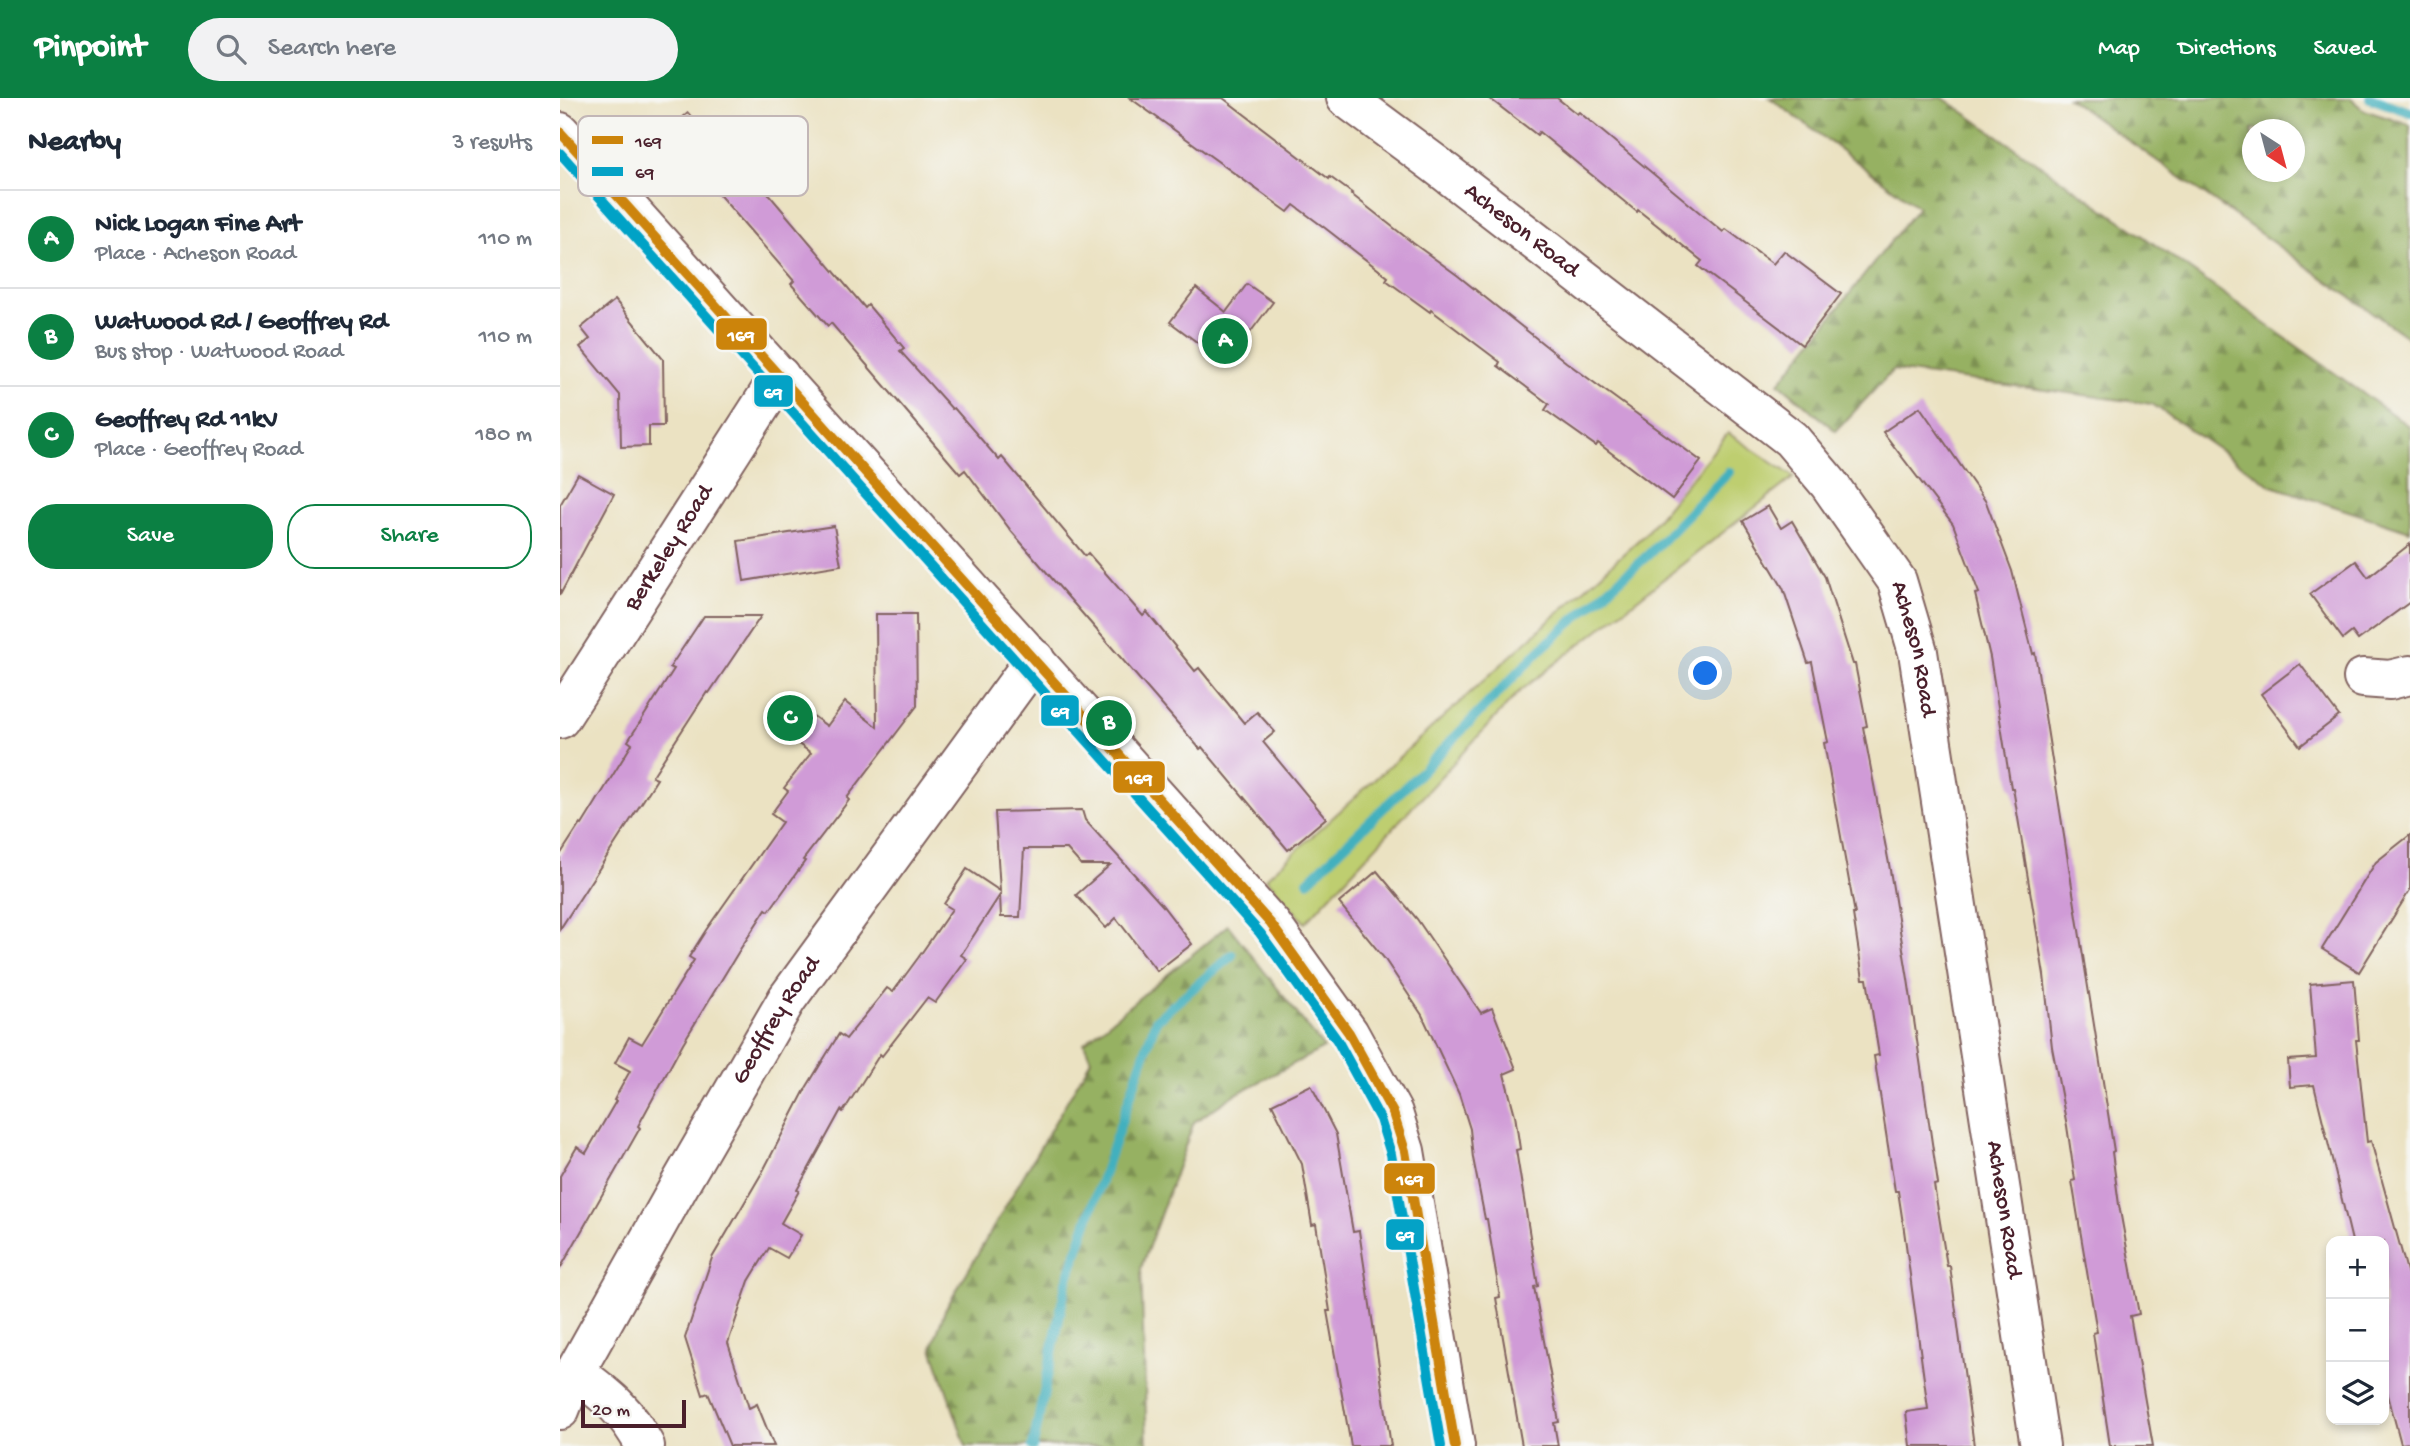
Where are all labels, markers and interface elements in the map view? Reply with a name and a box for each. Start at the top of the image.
search box [188,18,678,81]
text: Pinpoint [35,30,146,68]
icon: search [212,30,250,68]
text: Search here [268,34,396,65]
text: Map [2098,35,2140,64]
text: Directions [2178,35,2276,64]
text: Saved [2314,35,2375,64]
legend [578,116,808,196]
north arrow [2242,119,2305,182]
text: Nearby [28,126,121,161]
text: 3 results [452,130,532,157]
text: 169 [634,132,662,155]
text: 69 [635,163,655,186]
street label: Acheson Road [1458,177,1587,286]
text: Nick Logan Fine Art [95,210,301,241]
text: A [44,226,58,253]
text: 110 m [479,226,532,253]
text: Place · Acheson Road [95,241,296,268]
text: Watwood Rd / Geoffrey Rd [95,308,388,339]
pin: A [1202,315,1248,367]
line badge: 169 [715,317,768,351]
text: B [45,324,57,351]
text: 110 m [479,324,532,351]
text: 169 [727,326,755,349]
text: Bus stop · Watwood Road [95,339,343,366]
line badge: 69 [753,374,794,408]
text: 69 [763,383,783,406]
text: Geoffrey Rd 11kV [95,406,278,437]
text: C [45,422,57,449]
text: 180 m [475,422,532,449]
text: Place · Geoffrey Road [95,437,303,464]
street label: Berkeley Road [618,478,722,617]
button: Save [28,504,273,569]
button: Share [287,504,532,569]
street label: Acheson Road [1883,578,1943,721]
your location [1688,656,1722,690]
pin: C [767,692,813,744]
line badge: 69 [1040,694,1080,727]
pin: B [1086,697,1132,749]
text: 69 [1050,702,1070,725]
line badge: 169 [1112,760,1166,794]
text: 169 [1125,769,1153,792]
street label: Geoffrey Road [726,949,829,1090]
street label: Acheson Road [1979,1139,2029,1282]
line badge: 169 [1383,1162,1436,1195]
text: 169 [1396,1170,1424,1193]
line badge: 69 [1385,1218,1425,1251]
text: 69 [1395,1226,1415,1249]
map controls [2326,1236,2389,1425]
button: + [2326,1236,2389,1299]
button: − [2326,1299,2389,1362]
button: layers [2326,1362,2389,1425]
scale bar [581,1397,686,1429]
text: 20 m [592,1400,630,1423]

